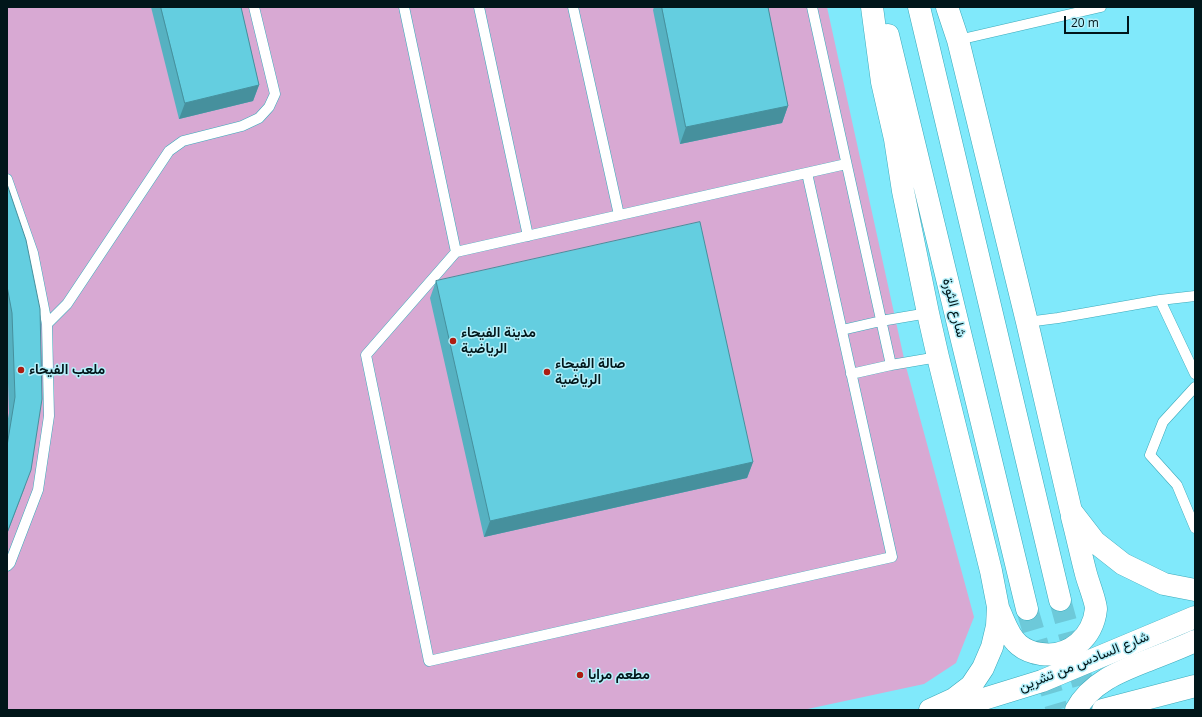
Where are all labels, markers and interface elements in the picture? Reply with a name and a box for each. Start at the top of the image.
scale bar [1066,8,1131,34]
text: 20 m [1071,14,1099,31]
street label: شارع الثورة [939,277,969,339]
place label: مدينة الفيحاء الرياضية [461,325,536,358]
marker: مدينة الفيحاء الرياضية [448,336,458,346]
place label: صالة الفيحاء الرياضية [555,356,625,388]
place label: ملعب الفيحاء [29,362,105,378]
marker: ملعب الفيحاء [16,365,26,375]
marker: صالة الفيحاء الرياضية [542,367,552,377]
street label: شارع السادس من تشرين [1016,628,1152,696]
place label: مطعم مرايا [588,667,650,683]
marker: مطعم مرايا [575,670,585,680]

